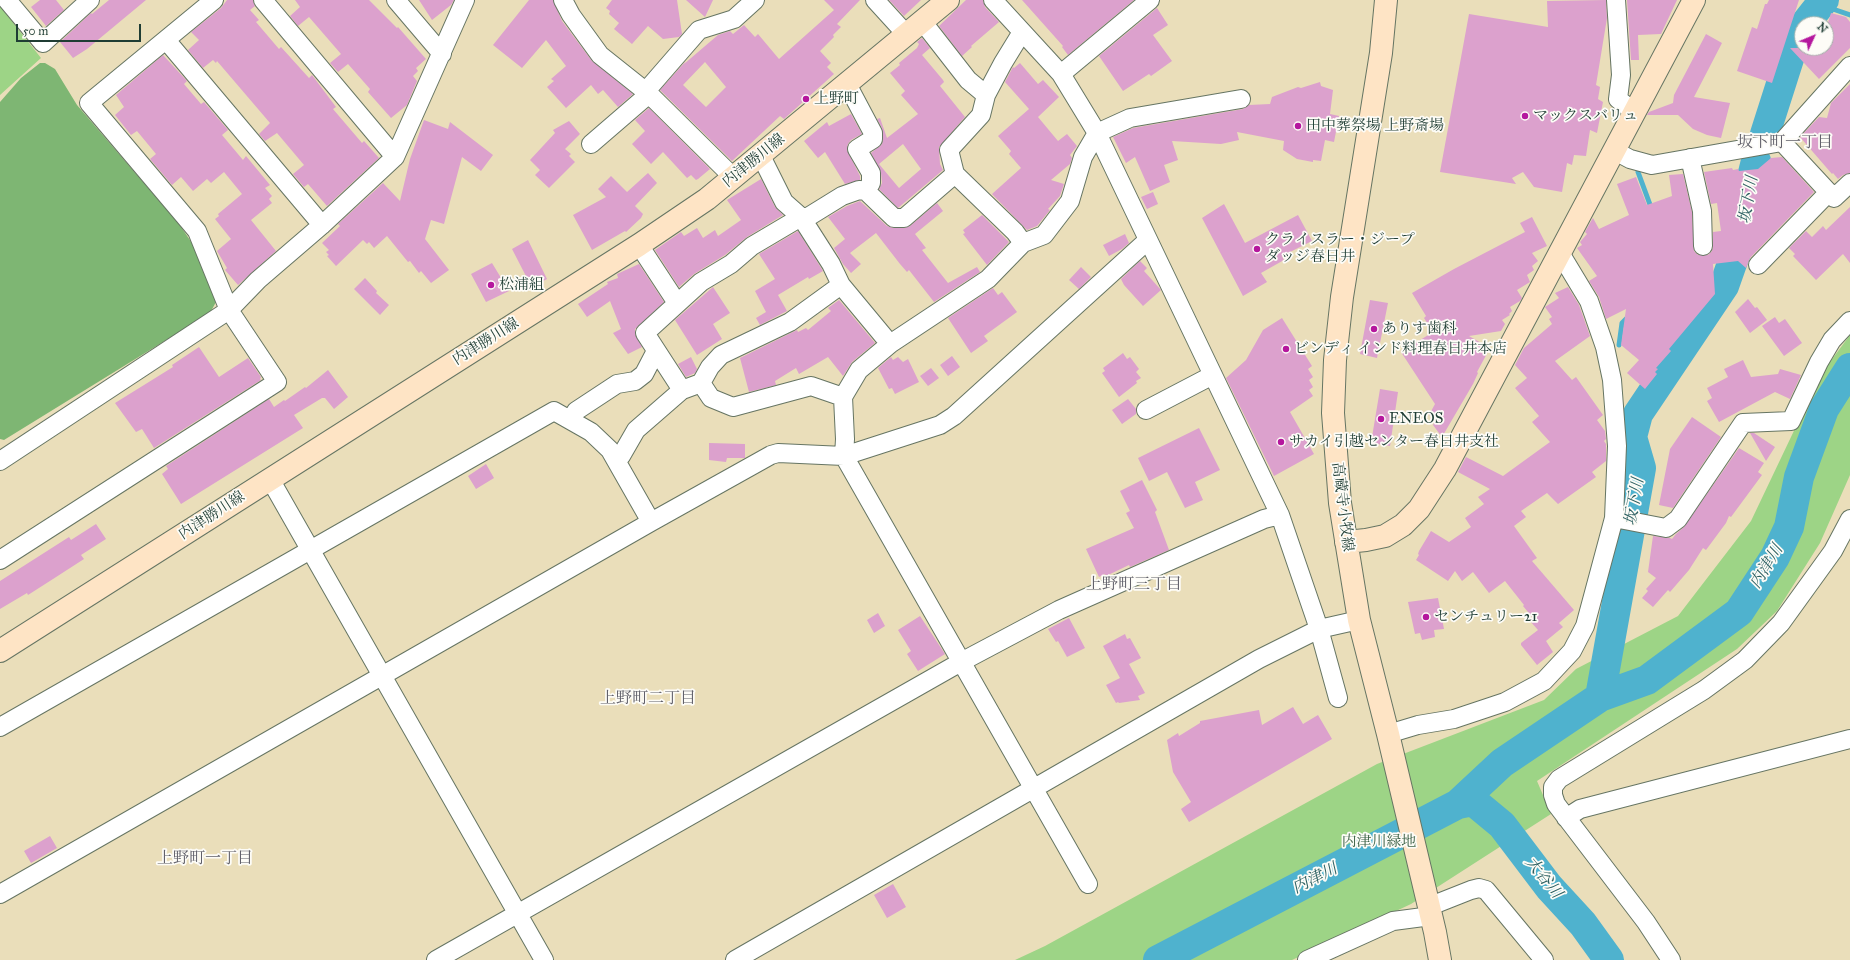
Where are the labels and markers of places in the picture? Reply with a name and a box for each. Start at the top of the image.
place label: 上野町 [814,90,859,108]
marker: 上野町 [801,94,811,104]
place label: マックスバリュ [1533,107,1638,125]
marker: マックスバリュ [1520,111,1530,121]
place label: 田中葬祭場 上野斎場 [1306,117,1444,135]
marker: 田中葬祭場 上野斎場 [1293,121,1303,131]
place label: クライスラー・ジープ ダッジ春日井 [1265,231,1415,266]
marker: クライスラー・ジープ ダッジ春日井 [1252,244,1262,254]
place label: 松浦組 [499,276,544,294]
marker: 松浦組 [486,280,496,290]
place label: ありす歯科 [1382,320,1457,338]
marker: ありす歯科 [1369,324,1379,334]
place label: ビンディ インド料理春日井本店 [1294,340,1507,358]
marker: ビンディ インド料理春日井本店 [1281,344,1291,354]
place label: ENEOS [1389,410,1443,428]
marker: ENEOS [1376,414,1386,424]
place label: サカイ引越センター春日井支社 [1289,433,1499,451]
marker: サカイ引越センター春日井支社 [1276,437,1286,447]
place label: センチュリー21 [1434,608,1537,626]
marker: センチュリー21 [1421,612,1431,622]

